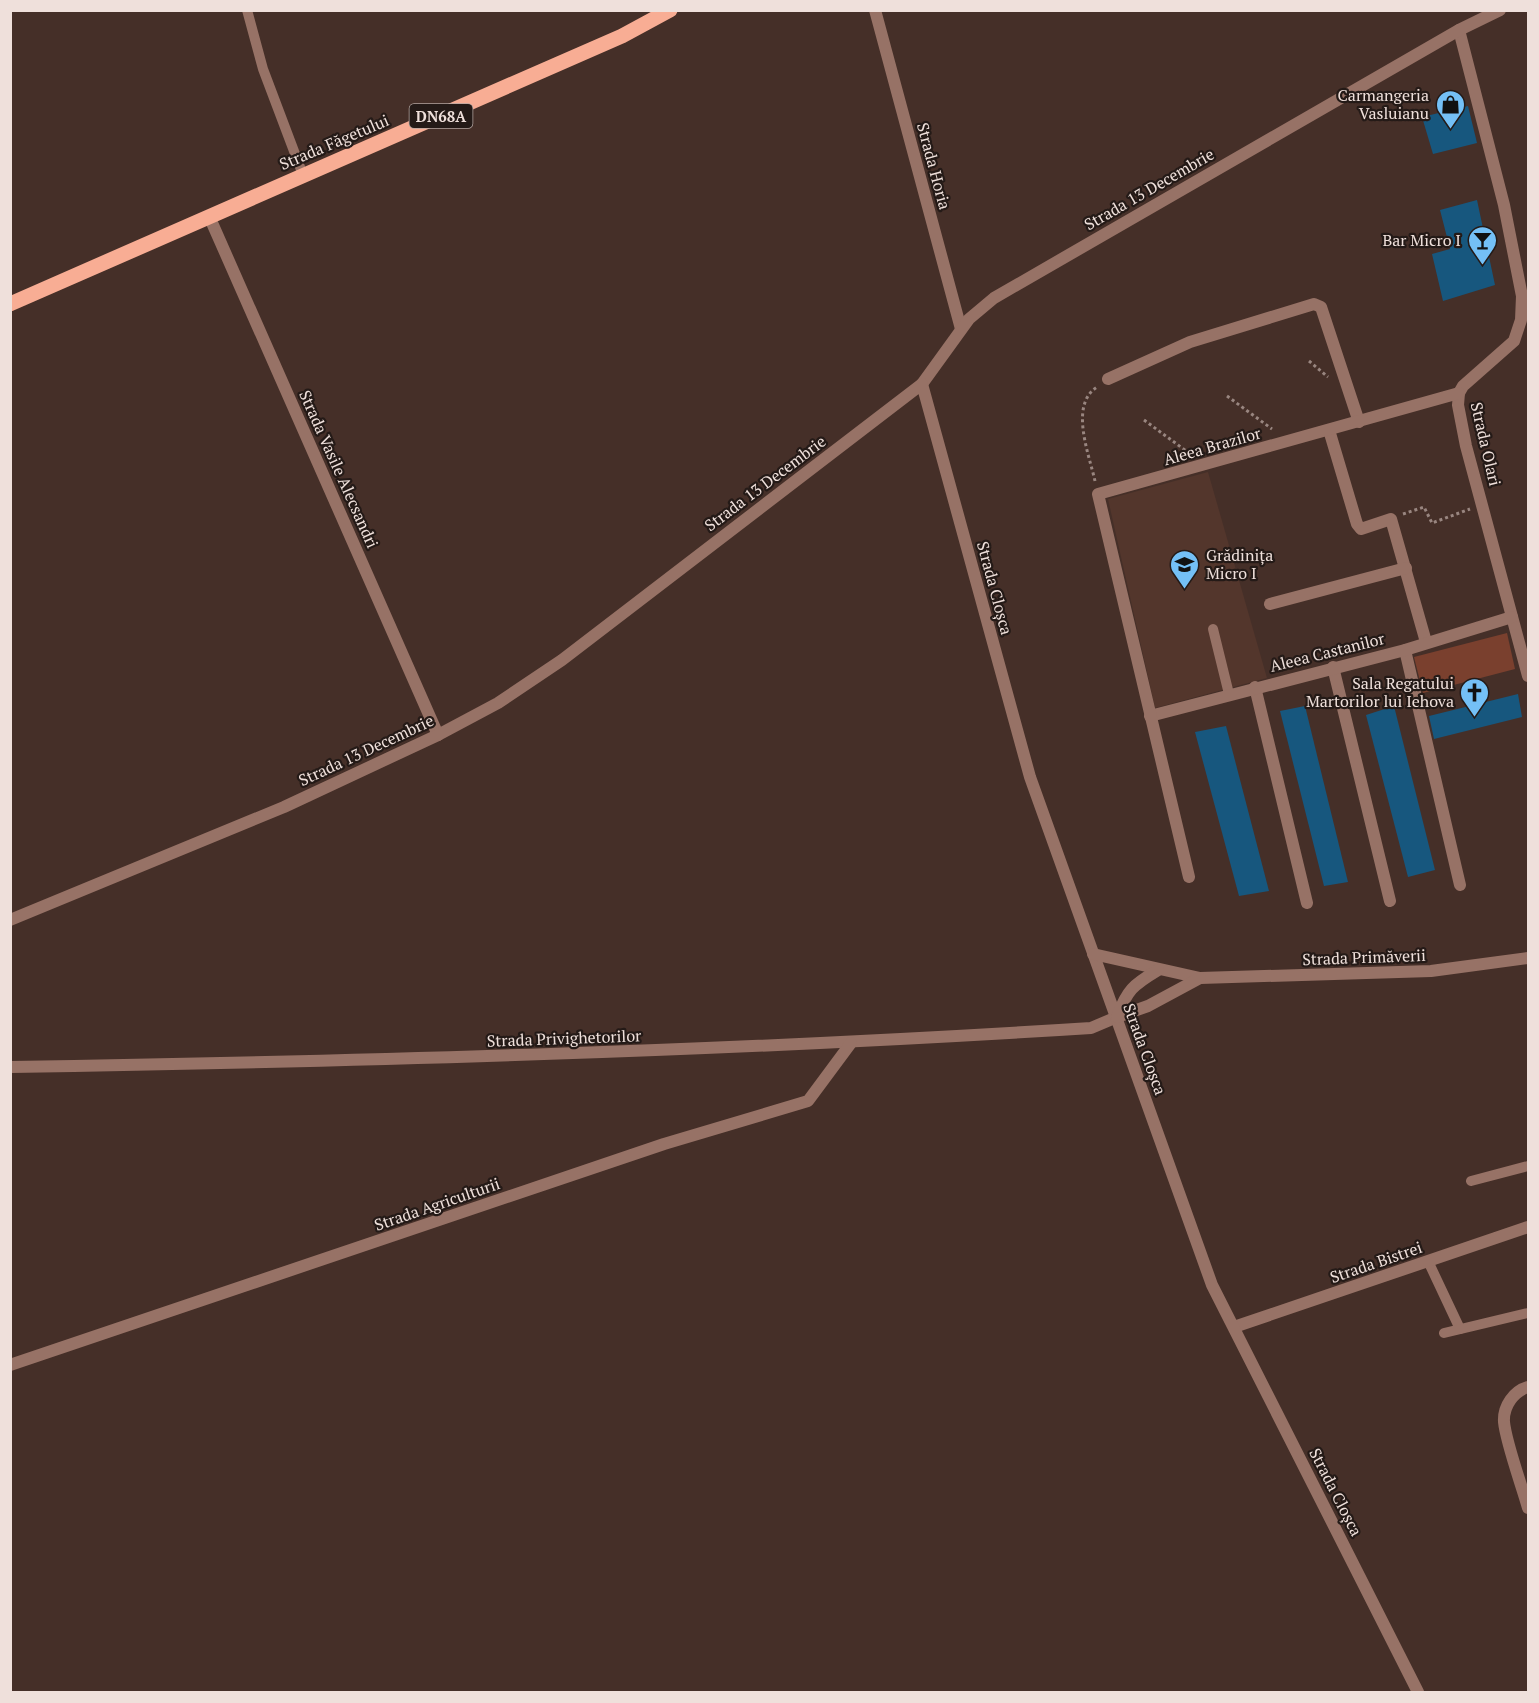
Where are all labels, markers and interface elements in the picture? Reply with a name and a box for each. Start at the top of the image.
place label: Carmangeria Vasluianu [1338,84,1429,124]
shop icon: Carmangeria Vasluianu [1434,88,1466,130]
road number: DN68A [410,104,472,128]
street label: Strada Făgetului [276,109,392,175]
street label: Strada Horia [912,120,956,212]
street label: Strada 13 Decembrie [1080,143,1218,235]
bar icon: Bar Micro I [1466,224,1498,266]
place label: Bar Micro I [1382,229,1461,251]
street label: Strada Vasile Alecsandri [294,387,384,552]
street label: Strada Olari [1466,400,1506,488]
street label: Aleea Brazilor [1161,421,1264,470]
street label: Strada 13 Decembrie [700,430,830,536]
street label: Strada Cloșca [972,539,1018,637]
place label: Grădinița Micro I [1206,544,1273,584]
school or university icon: Grădinița Micro I [1169,548,1201,590]
street label: Aleea Castanilor [1267,627,1387,677]
place label: Sala Regatului Martorilor lui Iehova [1306,672,1454,712]
church icon: Sala Regatului Martorilor lui Iehova [1459,676,1491,718]
street label: Strada 13 Decembrie [295,709,437,791]
street label: Strada Primăverii [1302,944,1426,970]
street label: Strada Cloșca [1118,1000,1172,1098]
street label: Strada Privighetorilor [486,1024,642,1052]
street label: Strada Agriculturii [371,1172,503,1236]
street label: Strada Bistrei [1327,1236,1425,1288]
street label: Strada Cloșca [1304,1444,1368,1540]

